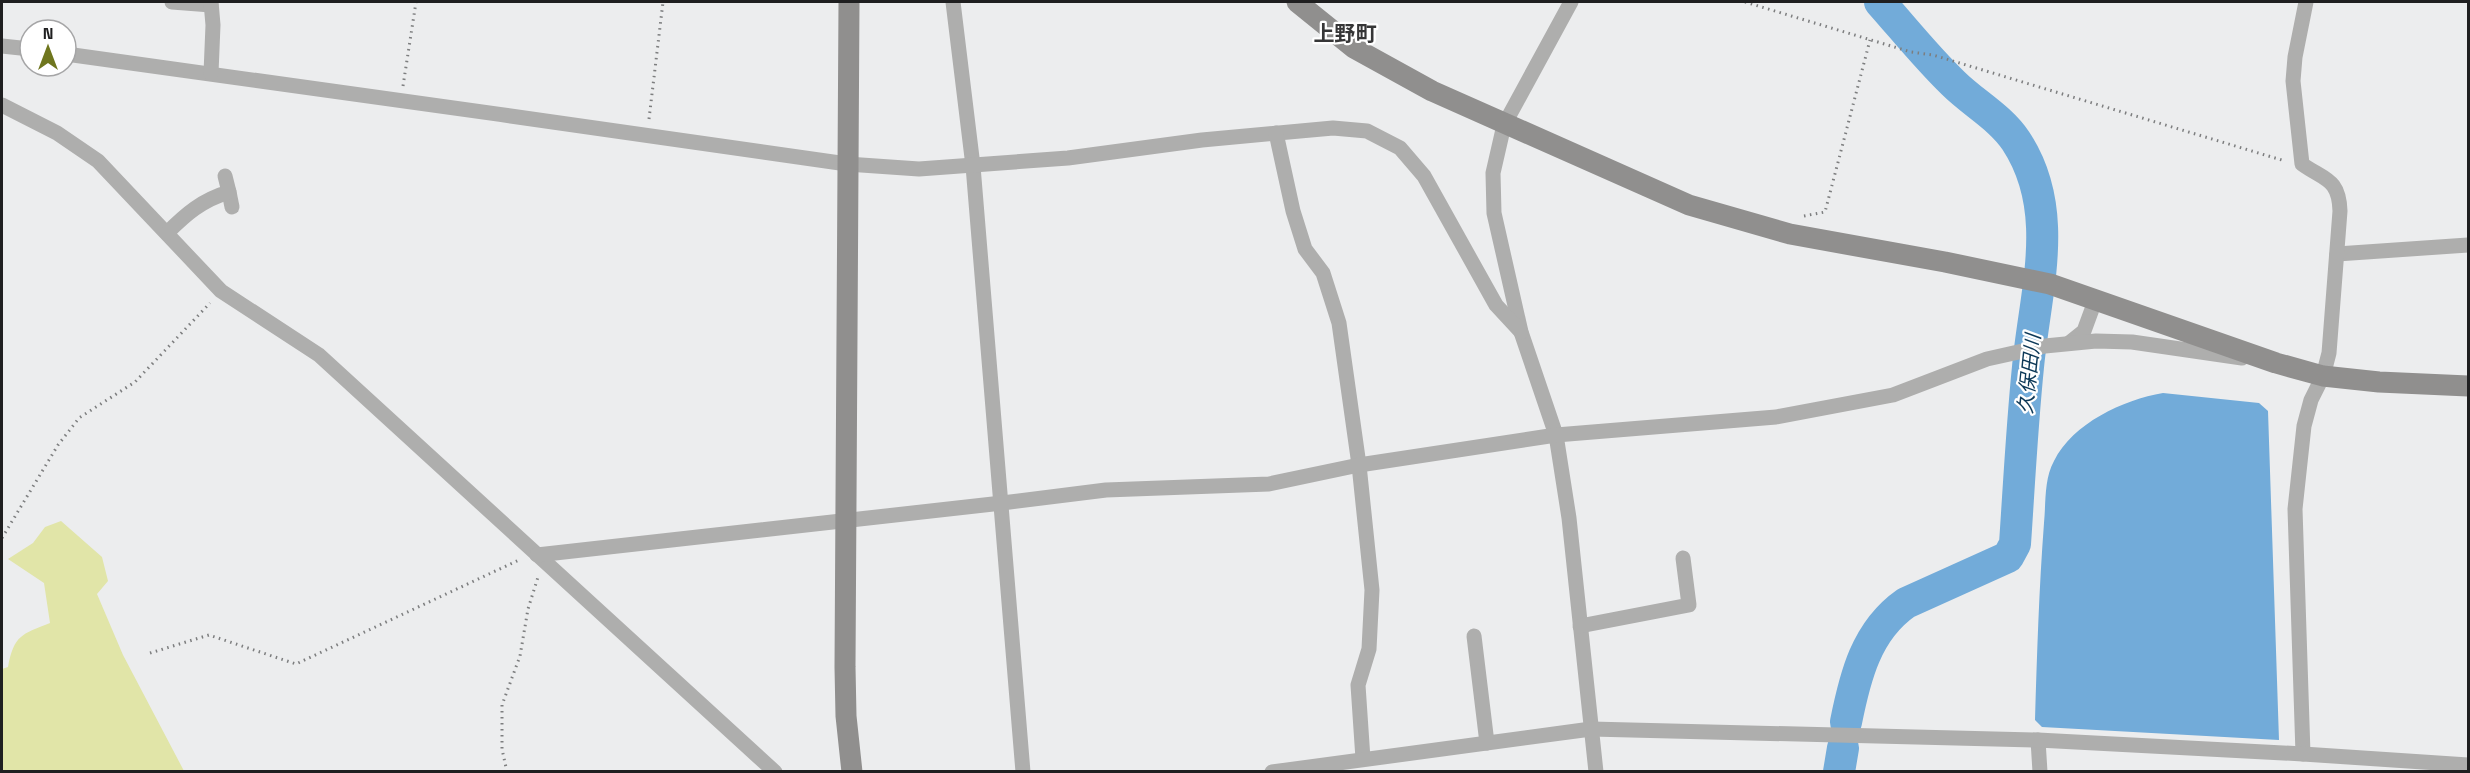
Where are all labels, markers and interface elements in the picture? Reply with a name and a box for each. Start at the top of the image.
north arrow [18,18,78,78]
district label: 上野町 [1314,20,1377,47]
text: N [43,23,53,44]
water label: 久保田川 [2012,331,2046,415]

